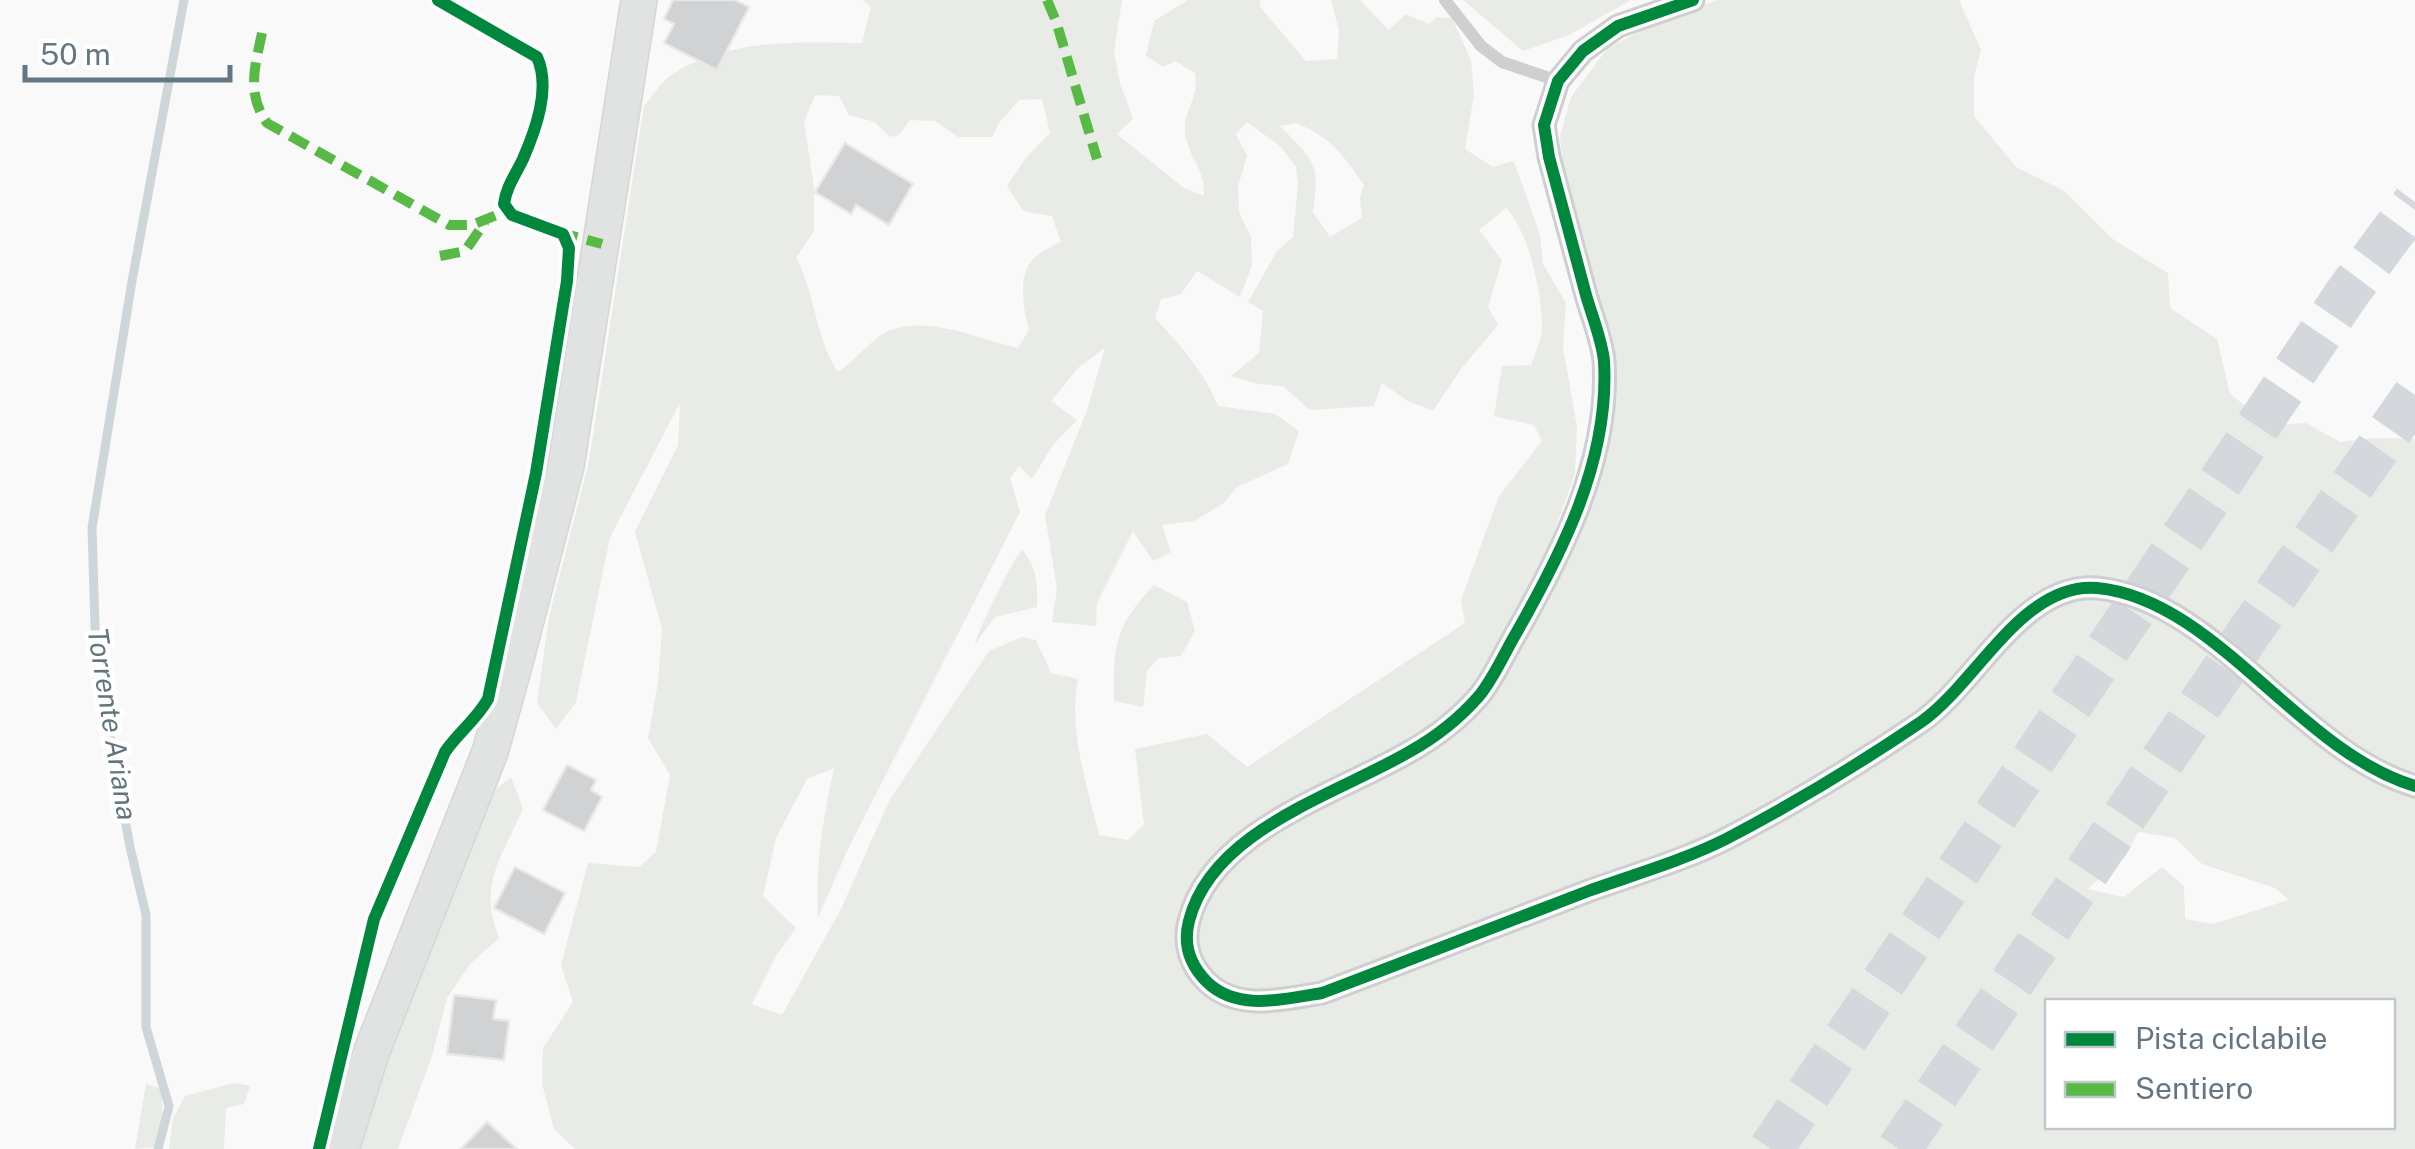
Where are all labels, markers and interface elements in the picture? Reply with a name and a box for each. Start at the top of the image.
scale bar [25,20,230,82]
text: 50 m [40,36,111,72]
water label: Torrente Ariana [82,626,144,822]
legend [2045,999,2395,1129]
text: Pista ciclabile [2135,1020,2327,1056]
text: Sentiero [2135,1070,2253,1106]

